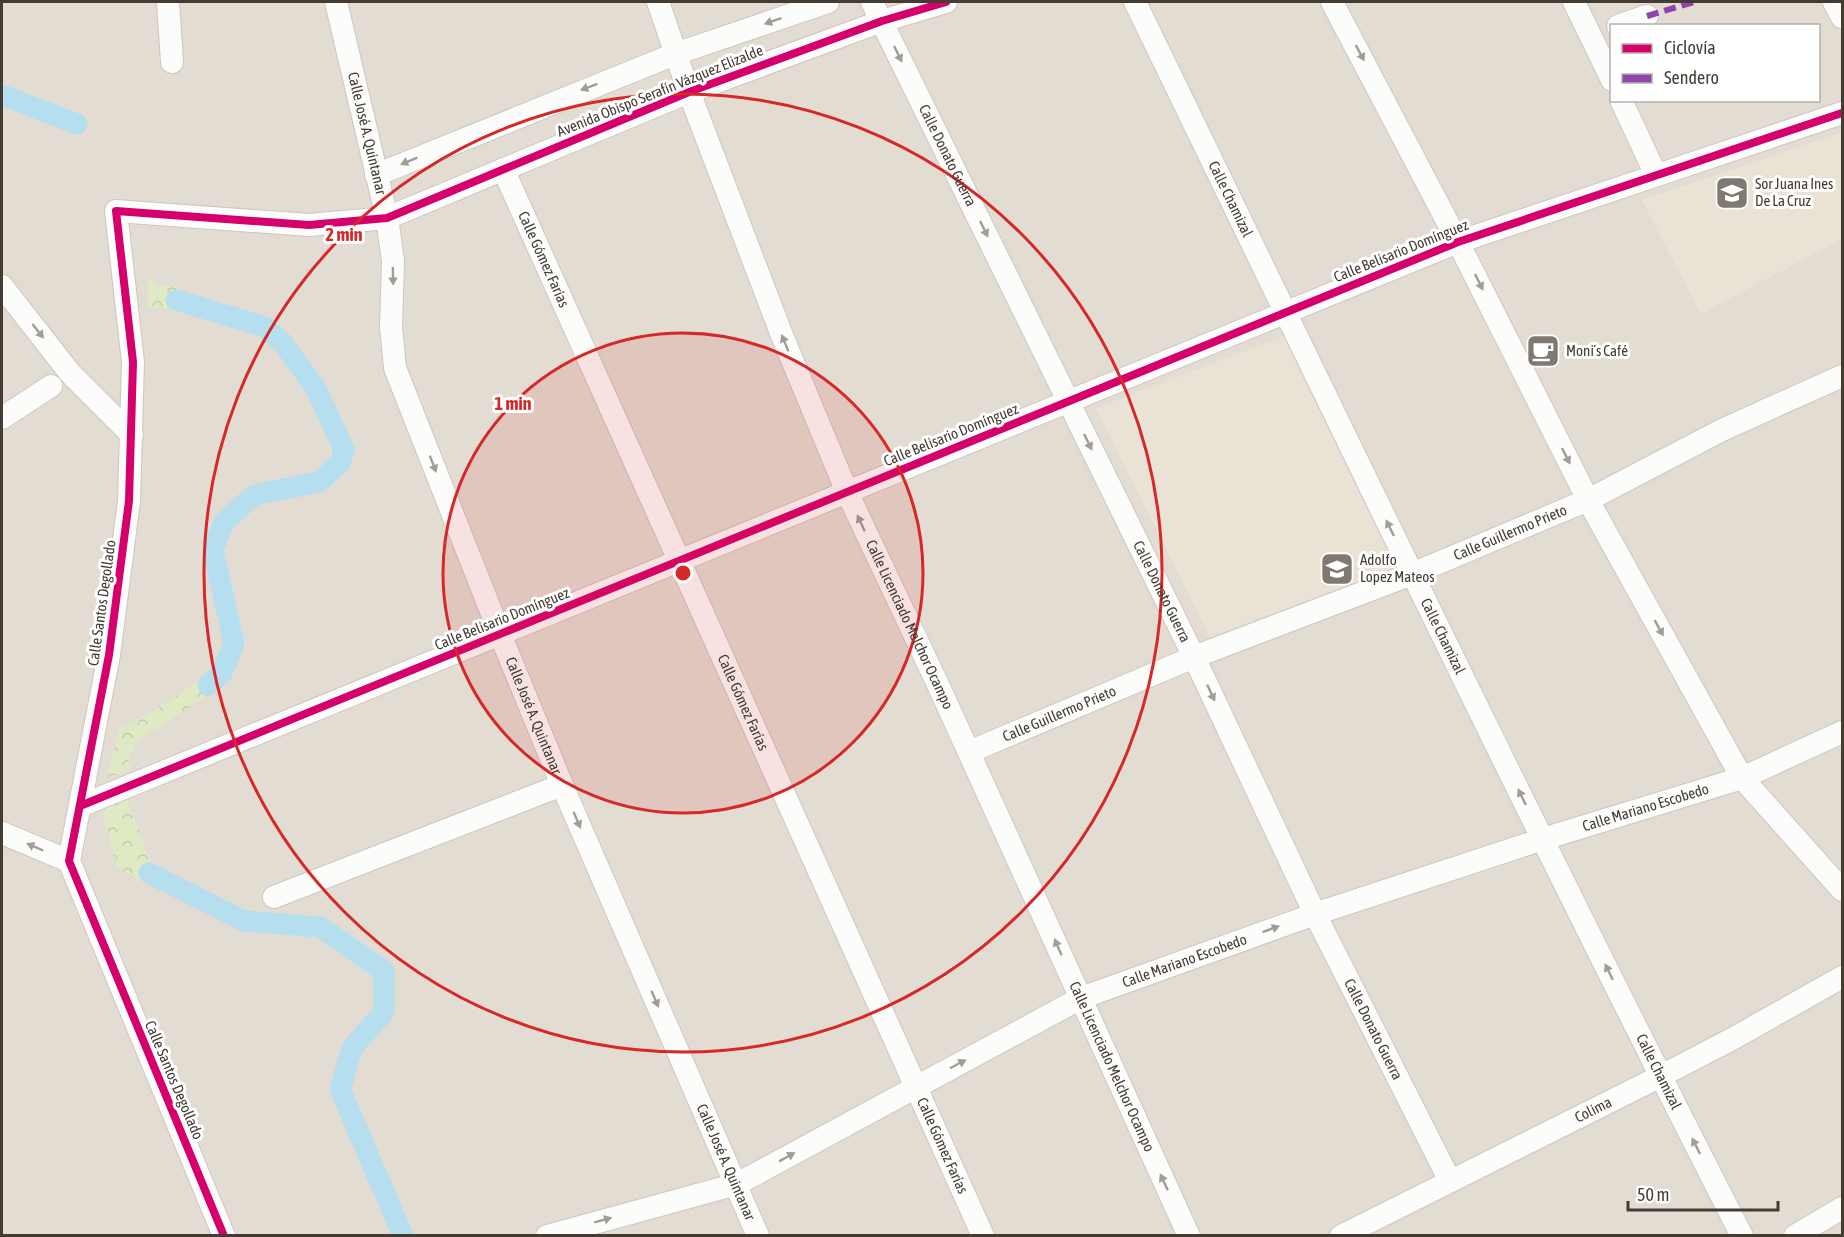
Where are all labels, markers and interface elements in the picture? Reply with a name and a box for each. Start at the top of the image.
one-way arrow [763,16,781,26]
legend [1610,24,1820,102]
text: Ciclovía [1664,37,1716,58]
street label: Avenida Obispo Serafín Vázquez Elizalde [554,41,765,140]
one-way arrow [893,45,903,63]
one-way arrow [1355,45,1365,62]
text: Sendero [1664,67,1719,88]
street label: Calle José A. Quintanar [345,70,390,197]
one-way arrow [580,83,598,93]
street label: Calle Donato Guerra [916,102,980,209]
one-way arrow [400,157,418,166]
street label: Calle Chamizal [1205,158,1256,240]
school or university icon: Sor Juana Ines De La Cruz [1714,175,1750,211]
place label: Sor Juana Ines De La Cruz [1755,175,1833,209]
street label: Calle Gómez Farías [515,208,573,310]
street label: Calle Belisario Domínguez [1331,215,1471,285]
one-way arrow [979,221,988,238]
text: 2 min [326,224,363,245]
one-way arrow [388,267,398,286]
one-way arrow [1474,274,1483,291]
one-way arrow [31,324,43,339]
cafe icon: Moni´s Café [1525,333,1561,369]
one-way arrow [780,334,789,352]
place label: Moni´s Café [1566,342,1628,359]
text: 1 min [495,393,532,414]
street label: Calle Belisario Domínguez [881,399,1021,469]
one-way arrow [1083,434,1093,451]
one-way arrow [1562,448,1571,465]
one-way arrow [429,455,438,473]
street label: Calle Guillermo Prieto [1451,501,1569,564]
one-way arrow [857,514,866,531]
one-way arrow [1385,519,1395,537]
street label: Calle Licenciado Melchor Ocampo [863,537,957,712]
street label: Calle Donato Guerra [1130,538,1194,645]
street label: Calle Santos Degollado [84,539,119,667]
school or university icon: Adolfo Lopez Mateos [1319,551,1355,587]
place label: Adolfo Lopez Mateos [1360,551,1435,585]
centre of rings [673,563,693,583]
street label: Calle Belisario Domínguez [432,583,572,653]
street label: Calle Chamizal [1418,595,1469,677]
one-way arrow [1654,620,1664,637]
street label: Calle Gómez Farías [714,652,772,753]
street label: Calle José A. Quintanar [502,654,566,777]
street label: Calle Guillermo Prieto [1000,682,1118,745]
one-way arrow [1206,684,1215,701]
street label: Calle Mariano Escobedo [1580,780,1711,834]
one-way arrow [1518,789,1527,806]
one-way arrow [573,811,582,829]
one-way arrow [26,842,44,851]
one-way arrow [1263,924,1281,934]
street label: Calle Mariano Escobedo [1120,930,1249,991]
one-way arrow [1053,939,1062,956]
one-way arrow [1604,963,1613,980]
street label: Calle Donato Guerra [1341,976,1406,1082]
street label: Calle Licenciado Melchor Ocampo [1066,979,1158,1154]
one-way arrow [650,990,660,1008]
street label: Calle Santos Degollado [142,1018,207,1142]
street label: Calle Chamizal [1633,1031,1685,1112]
one-way arrow [950,1059,967,1069]
street label: Colima [1572,1093,1614,1126]
street label: Calle Gómez Farías [914,1095,972,1196]
street label: Calle José A. Quintanar [694,1101,759,1223]
one-way arrow [1692,1137,1702,1155]
one-way arrow [778,1152,795,1162]
one-way arrow [1160,1174,1169,1191]
scale bar [1628,1174,1778,1212]
text: 50 m [1637,1184,1669,1205]
one-way arrow [594,1215,612,1225]

